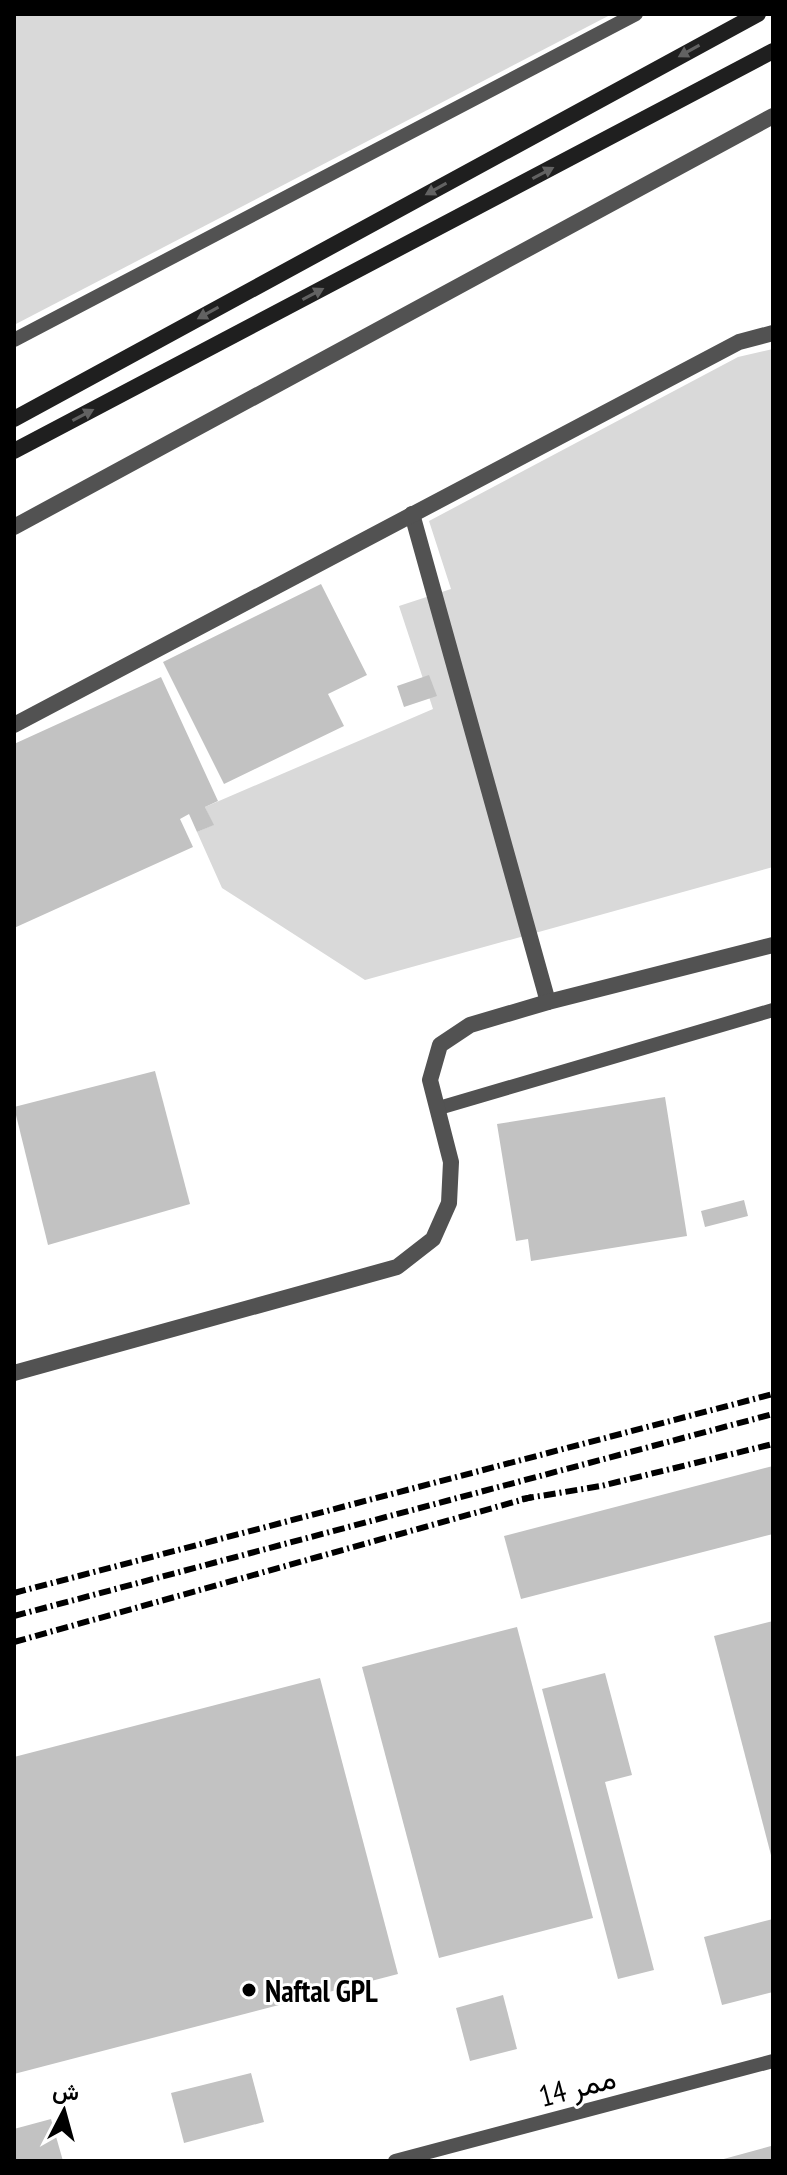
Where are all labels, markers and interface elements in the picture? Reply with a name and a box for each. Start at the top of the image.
one-way arrow [678,44,700,58]
one-way arrow [532,166,555,179]
one-way arrow [425,182,447,196]
one-way arrow [302,287,324,301]
one-way arrow [197,306,219,320]
one-way arrow [72,408,94,422]
place label: Naftal GPL [265,1971,378,2010]
marker: Naftal GPL [240,1981,258,1999]
street label: ممر 14 [534,2057,620,2115]
north arrow [24,2071,104,2151]
text: ش [51,2076,81,2106]

